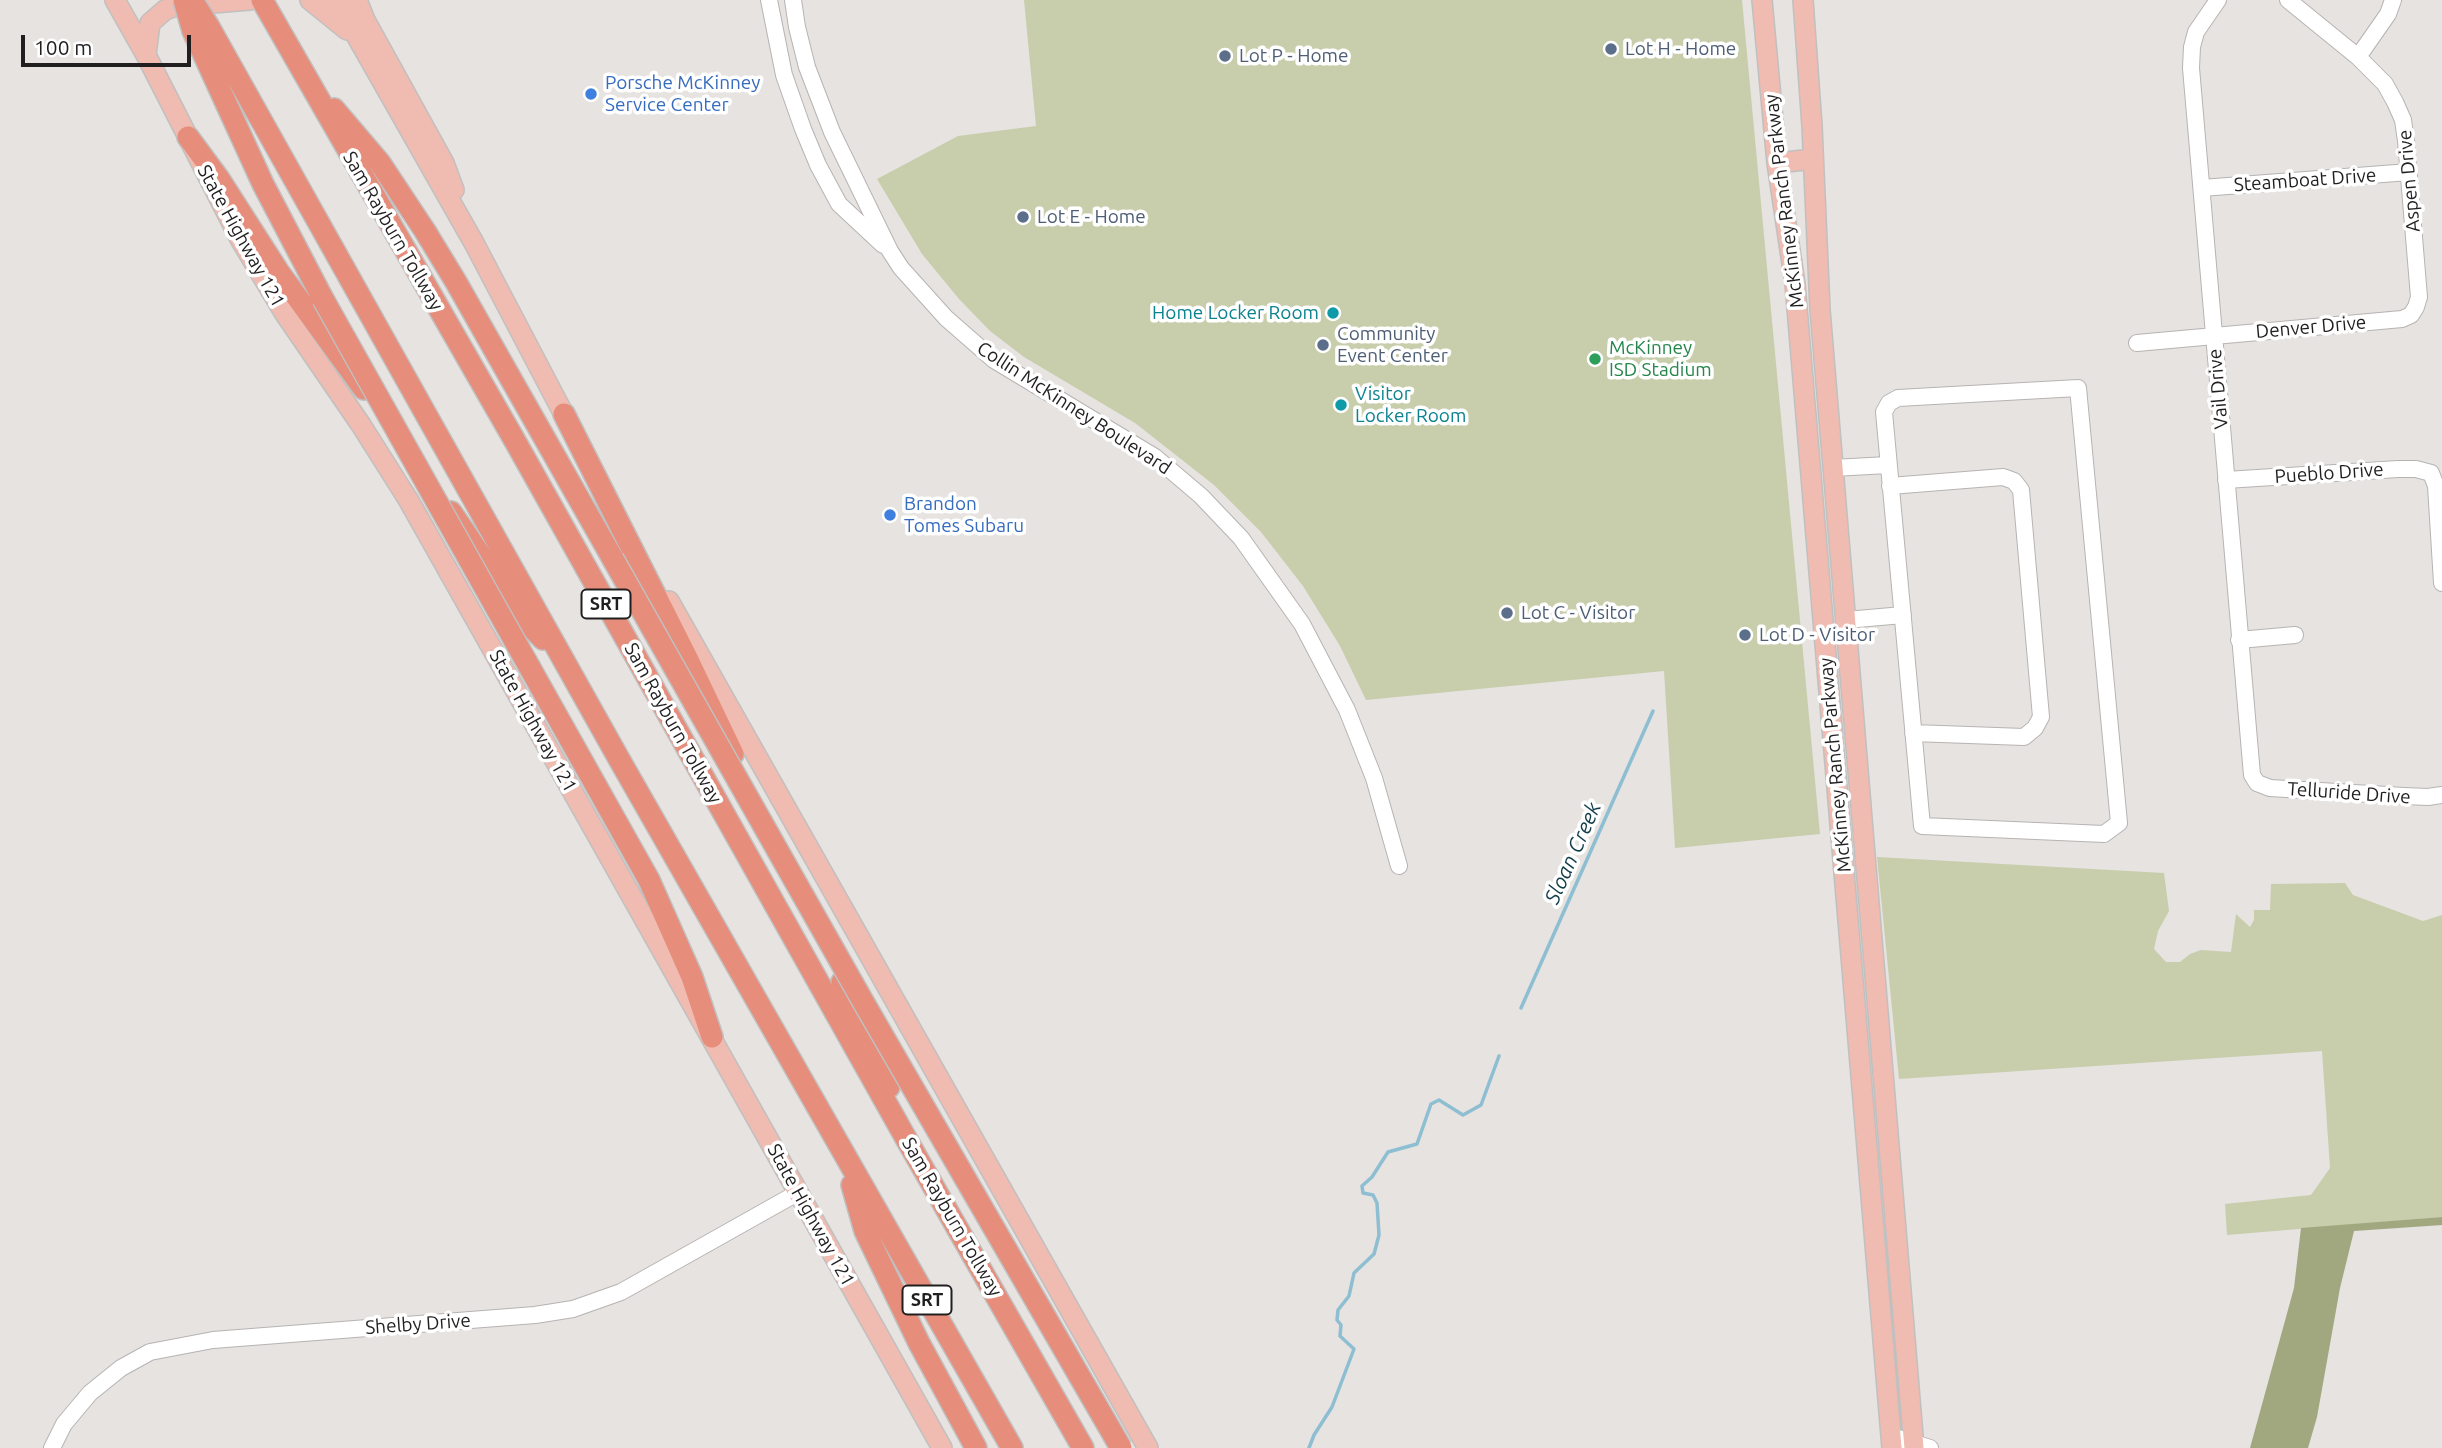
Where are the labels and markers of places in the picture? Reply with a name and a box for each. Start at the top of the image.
place label: Lot H - Home [1625,38,1736,60]
marker: Lot H - Home [1603,41,1619,57]
place label: Lot P - Home [1239,45,1348,67]
marker: Lot P - Home [1217,48,1233,64]
place label: Porsche McKinney Service Center [605,72,760,116]
marker: Porsche McKinney Service Center [583,86,599,102]
place label: Lot E - Home [1037,206,1146,228]
marker: Lot E - Home [1015,209,1031,225]
place label: Home Locker Room [1152,302,1319,324]
marker: Home Locker Room [1325,305,1341,321]
place label: Community Event Center [1337,323,1448,367]
marker: Community Event Center [1315,337,1331,353]
place label: McKinney ISD Stadium [1609,337,1712,381]
marker: McKinney ISD Stadium [1587,351,1603,367]
place label: Visitor Locker Room [1355,383,1466,427]
marker: Visitor Locker Room [1333,397,1349,413]
place label: Brandon Tomes Subaru [904,493,1024,537]
marker: Brandon Tomes Subaru [882,507,898,523]
place label: Lot C - Visitor [1521,602,1635,624]
marker: Lot C - Visitor [1499,605,1515,621]
place label: Lot D - Visitor [1759,624,1875,646]
marker: Lot D - Visitor [1737,627,1753,643]

